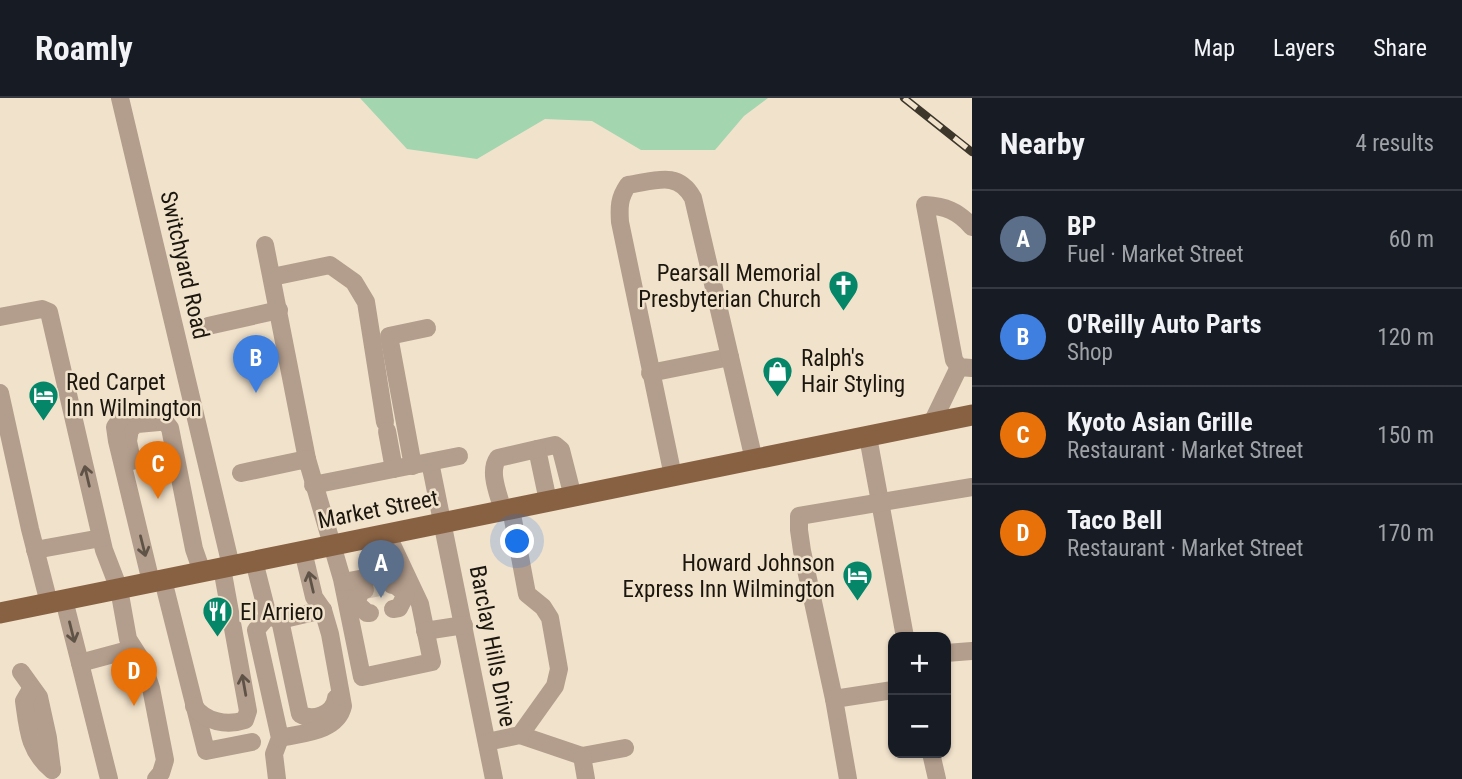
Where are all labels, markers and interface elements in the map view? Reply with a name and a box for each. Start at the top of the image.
text: Roamly [35,29,133,68]
text: Map [1194,34,1235,62]
text: Layers [1273,34,1335,62]
text: Share [1373,34,1427,62]
text: Nearby [1000,126,1085,161]
text: 4 results [1356,130,1434,157]
street label: Switchyard Road [154,189,215,342]
text: BP [1067,211,1096,241]
text: A [1016,226,1030,253]
text: 60 m [1389,226,1434,253]
text: Fuel · Market Street [1067,241,1243,268]
place label: Pearsall Memorial Presbyterian Church [638,260,821,313]
church icon: Pearsall Memorial Presbyterian Church [827,269,861,313]
text: O'Reilly Auto Parts [1067,309,1262,339]
text: B [1017,324,1029,351]
text: 120 m [1377,324,1434,351]
pin: B [233,335,279,393]
text: Shop [1067,339,1113,366]
place label: Ralph's Hair Styling [801,345,905,398]
shop icon: Ralph's Hair Styling [761,354,795,398]
place label: Red Carpet Inn Wilmington [66,369,202,422]
hotel icon: Red Carpet Inn Wilmington [26,378,60,422]
text: Kyoto Asian Grille [1067,407,1253,437]
text: C [1016,422,1030,449]
text: 150 m [1377,422,1434,449]
text: Restaurant · Market Street [1067,437,1303,464]
pin: C [135,441,181,499]
one-way arrow [79,465,93,488]
street label: Market Street [315,485,441,534]
text: Taco Bell [1067,505,1162,535]
text: D [1017,520,1030,547]
text: 170 m [1377,520,1434,547]
your location [500,524,534,558]
one-way arrow [137,534,150,557]
text: Restaurant · Market Street [1067,535,1303,562]
pin: A [358,540,404,598]
place label: Howard Johnson Express Inn Wilmington [623,550,835,603]
hotel icon: Howard Johnson Express Inn Wilmington [841,559,875,603]
street label: Barclay Hills Drive [464,563,521,729]
one-way arrow [303,571,317,594]
restaurant icon: El Arriero [200,595,234,639]
place label: El Arriero [240,599,324,626]
one-way arrow [66,620,79,642]
map controls [888,632,951,758]
button: + [888,632,951,695]
pin: D [111,648,157,706]
one-way arrow [237,674,250,697]
button: − [888,695,951,758]

